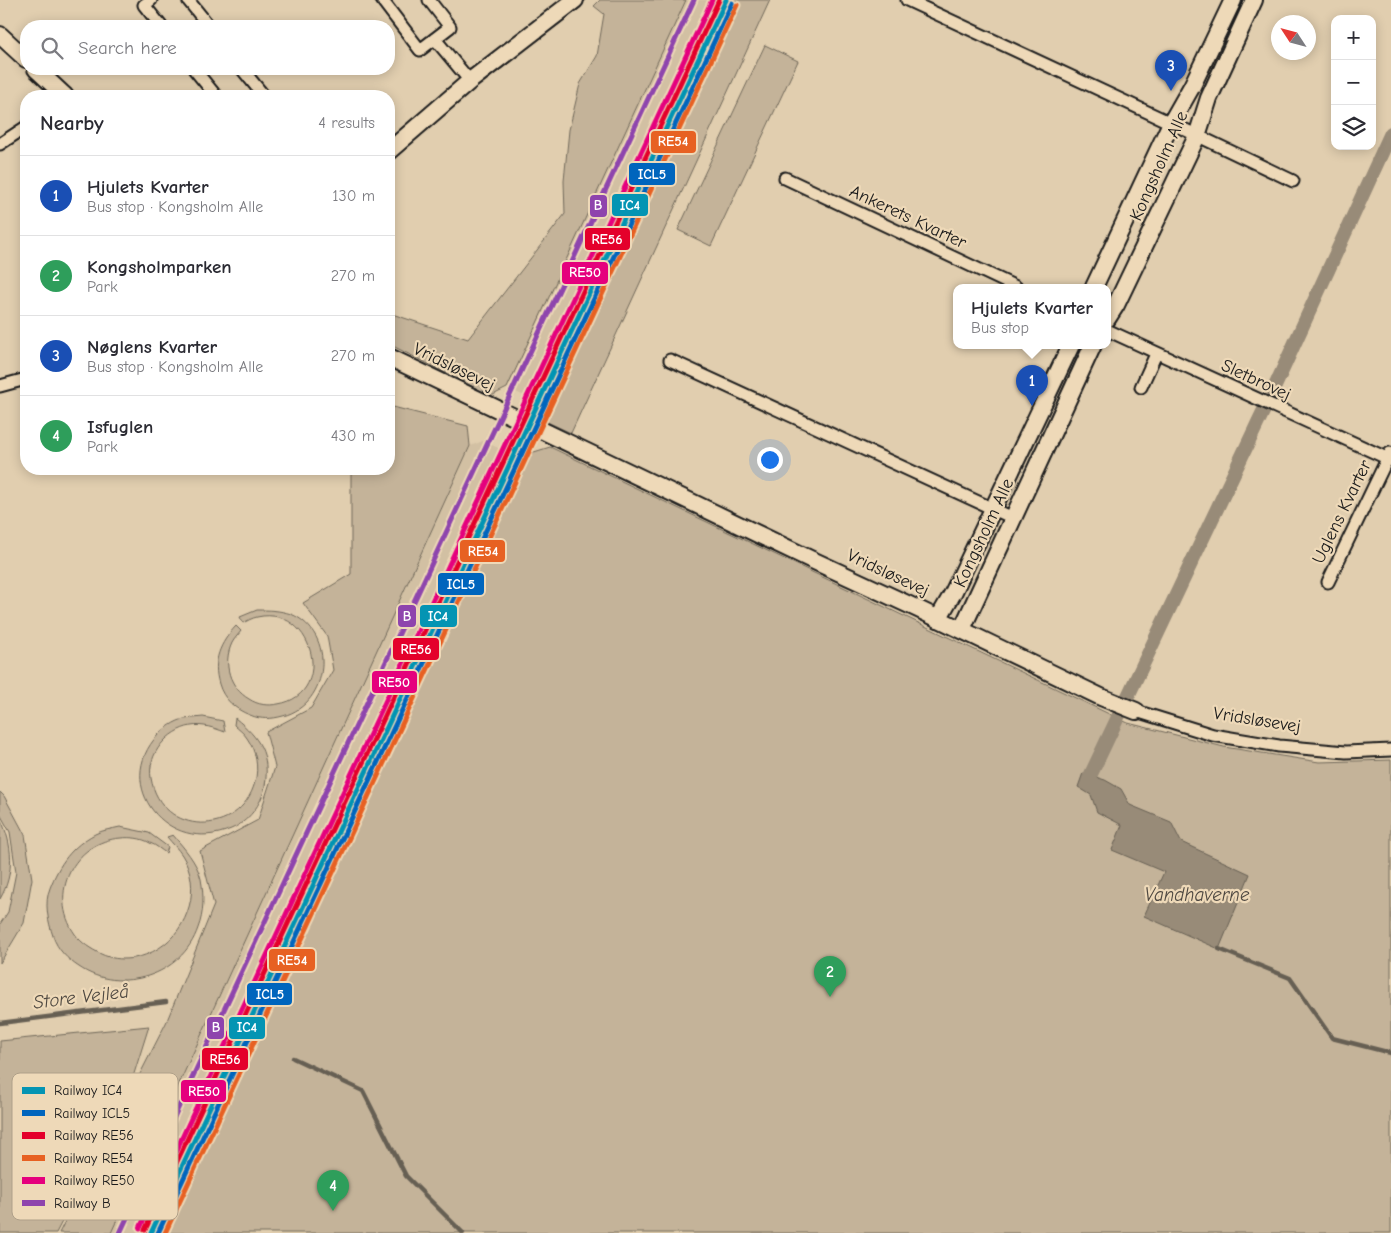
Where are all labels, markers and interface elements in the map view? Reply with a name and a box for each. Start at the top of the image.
north arrow [1271,15,1316,60]
map controls [1331,15,1376,150]
button: + [1331,15,1376,60]
search box [20,20,395,75]
icon: search [38,34,66,62]
text: Search here [78,37,177,59]
pin: 3 [1155,50,1187,91]
button: − [1331,60,1376,105]
button: layers [1331,105,1376,150]
street label: Kongsholm Alle [1125,108,1193,224]
text: Nearby [40,111,104,135]
text: 4 results [318,114,375,132]
line badge: RE54 [650,130,697,154]
text: RE54 [658,133,689,150]
line badge: ICL5 [628,162,676,186]
text: ICL5 [638,166,666,183]
text: Hjulets Kvarter [87,176,209,198]
street label: Ankerets Kvarter [846,181,971,254]
text: 1 [53,187,59,205]
text: 130 m [332,187,375,205]
line badge: IC4 [611,193,649,217]
line badge: B [589,194,608,218]
text: B [594,197,603,214]
text: IC4 [620,197,641,214]
text: Bus stop · Kongsholm Alle [87,198,263,216]
line badge: RE56 [584,227,631,251]
text: RE56 [591,231,623,248]
text: Kongsholmparken [87,256,232,278]
line badge: RE50 [561,261,609,285]
text: RE50 [569,264,601,281]
text: 2 [52,267,60,285]
text: 270 m [331,267,375,285]
text: Park [87,278,118,296]
popup [953,284,1111,349]
text: Hjulets Kvarter [971,297,1093,319]
text: Bus stop [971,319,1029,337]
text: Nøglens Kvarter [87,336,217,358]
street label: Vridsløsevej [410,338,498,396]
text: 3 [52,347,60,365]
text: 270 m [331,347,375,365]
street label: Sletbrovej [1218,355,1294,405]
text: Bus stop · Kongsholm Alle [87,358,263,376]
pin: 1 [1016,365,1048,406]
text: Isfuglen [87,416,153,438]
text: 4 [52,427,60,445]
text: 430 m [331,427,375,445]
text: Park [87,438,118,456]
your location [757,447,783,473]
street label: Uglens Kvarter [1308,456,1377,567]
street label: Kongsholm Alle [950,475,1018,591]
line badge: RE54 [459,539,506,563]
text: RE54 [468,543,499,560]
street label: Vridsløsevej [844,545,932,601]
line badge: ICL5 [437,572,485,596]
text: ICL5 [447,576,475,593]
line badge: B [397,604,417,628]
line badge: IC4 [419,604,458,628]
text: B [403,608,412,625]
text: IC4 [428,608,449,625]
line badge: RE56 [392,637,440,661]
text: RE56 [400,641,432,658]
line badge: RE50 [371,670,418,694]
text: RE50 [378,674,410,691]
street label: Vridsløsevej [1212,703,1302,737]
water label: Vandhaverne [1145,884,1250,906]
line badge: RE54 [268,948,316,972]
text: RE54 [277,952,308,969]
pin: 2 [814,956,846,997]
water label: Store Vejleå [32,980,130,1014]
line badge: ICL5 [246,982,293,1006]
text: ICL5 [256,986,284,1003]
line badge: B [206,1016,225,1040]
line badge: IC4 [228,1016,266,1040]
text: B [212,1019,221,1036]
text: IC4 [237,1019,258,1036]
line badge: RE56 [201,1047,249,1071]
text: RE56 [209,1051,241,1068]
legend [12,1073,178,1220]
line badge: RE50 [180,1079,227,1103]
text: Railway IC4 [54,1082,123,1099]
text: RE50 [188,1083,220,1100]
text: Railway ICL5 [54,1105,130,1122]
text: Railway RE56 [54,1127,134,1144]
text: Railway RE54 [54,1150,133,1167]
pin: 4 [317,1170,349,1211]
text: Railway RE50 [54,1172,135,1189]
text: Railway B [54,1195,111,1212]

